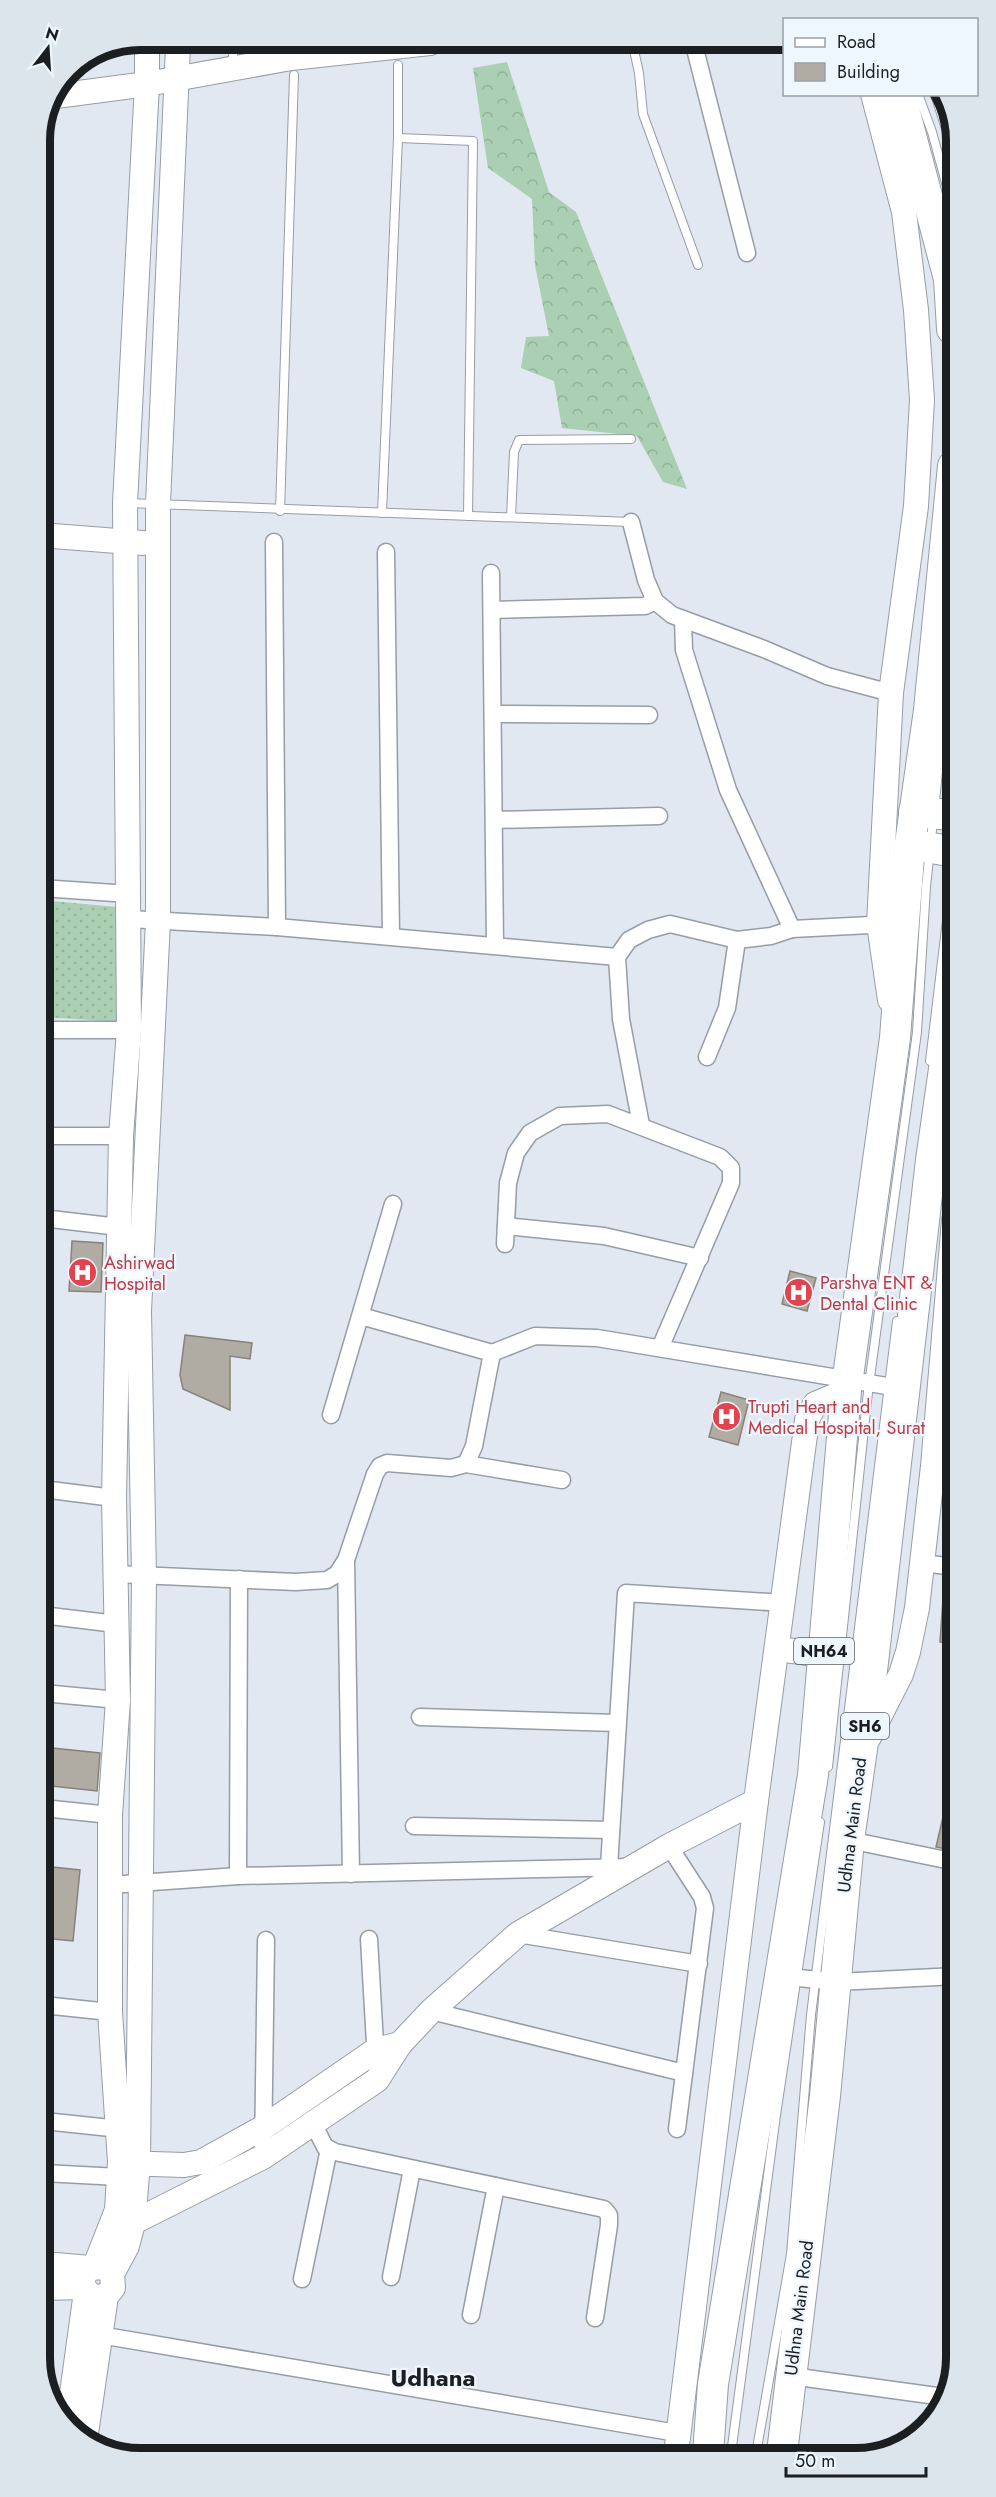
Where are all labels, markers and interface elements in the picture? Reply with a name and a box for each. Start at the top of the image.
north arrow [18,18,78,78]
legend [783,18,978,96]
text: N [43,21,62,47]
text: Road [837,29,876,55]
text: Building [837,59,900,85]
place label: Ashirwad Hospital [104,1250,175,1297]
hospital icon: Ashirwad Hospital [67,1257,99,1289]
place label: Parshva ENT & Dental Clinic [820,1270,933,1317]
hospital icon: Parshva ENT & Dental Clinic [783,1277,815,1309]
place label: Trupti Heart and Medical Hospital, Surat [748,1394,926,1441]
hospital icon: Trupti Heart and Medical Hospital, Surat [711,1401,743,1433]
road number: NH64 [794,1638,854,1664]
road number: SH6 [841,1713,889,1739]
street label: Udhna Main Road [831,1756,873,1894]
street label: Udhna Main Road [778,2239,820,2377]
district label: Udhana [391,2360,475,2395]
scale bar [786,2440,926,2478]
text: 50 m [795,2448,835,2474]

